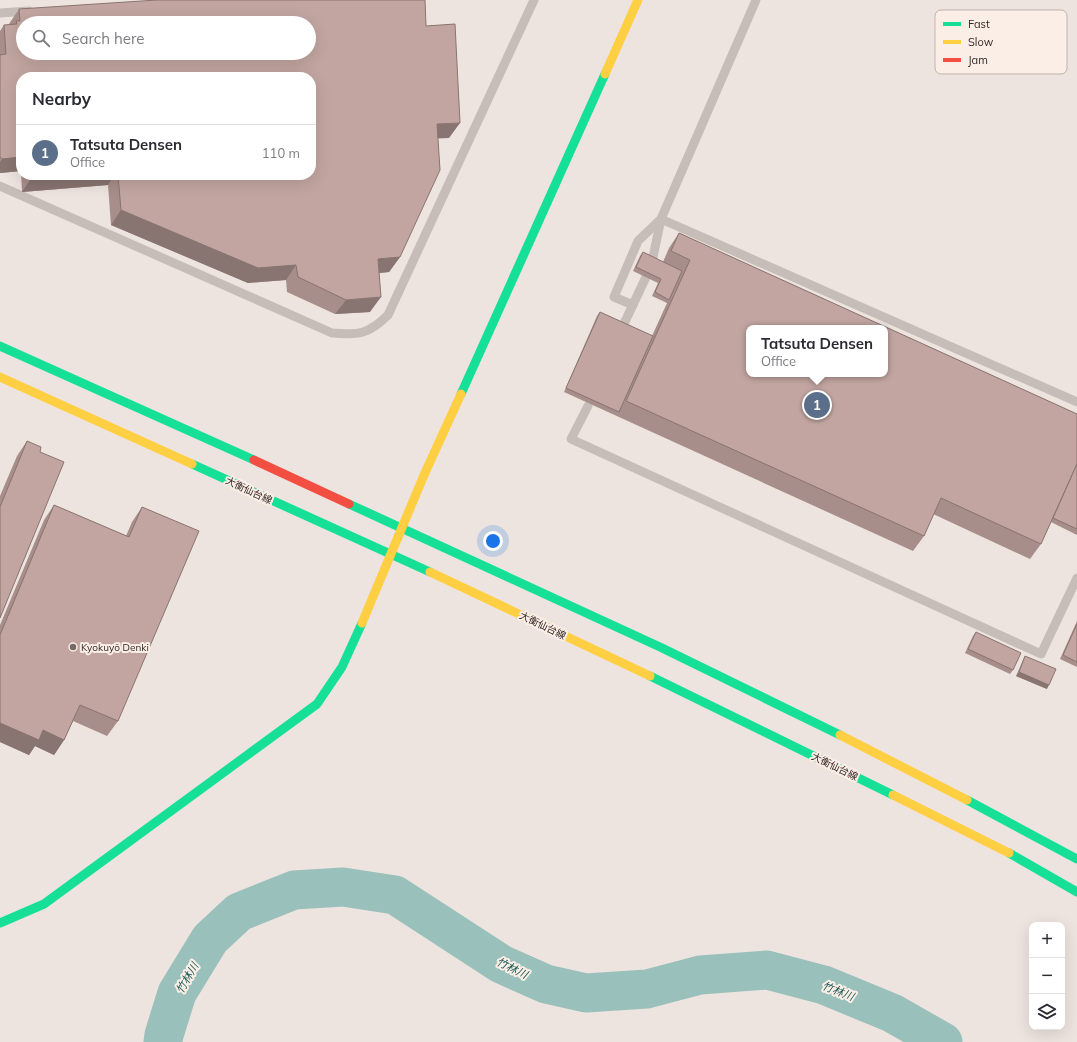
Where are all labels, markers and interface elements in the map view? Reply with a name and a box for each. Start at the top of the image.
legend [935,10,1067,74]
search box [16,16,316,60]
text: Fast [968,17,990,31]
icon: search [30,27,52,49]
text: Search here [62,29,144,48]
text: Slow [968,35,994,49]
text: Jam [968,53,988,67]
text: Nearby [32,88,91,109]
text: Tatsuta Densen [70,135,182,154]
text: 1 [41,145,49,161]
text: 110 m [262,145,300,161]
text: Office [70,154,105,170]
popup [746,325,888,377]
text: Tatsuta Densen [761,334,873,353]
text: Office [761,353,796,369]
pin: 1 [804,390,830,420]
street label: 大衡仙台線 [223,474,274,507]
your location [483,531,503,551]
street label: 大衡仙台線 [517,609,568,642]
place label: Kyokuyō Denki [81,641,149,654]
marker: Kyokuyō Denki [68,642,78,652]
street label: 大衡仙台線 [809,750,860,783]
map controls [1029,922,1065,1030]
button: + [1029,922,1065,958]
water label: 竹林川 [494,954,531,982]
button: − [1029,958,1065,994]
water label: 竹林川 [173,959,202,996]
water label: 竹林川 [820,979,857,1004]
button: layers [1029,994,1065,1030]

